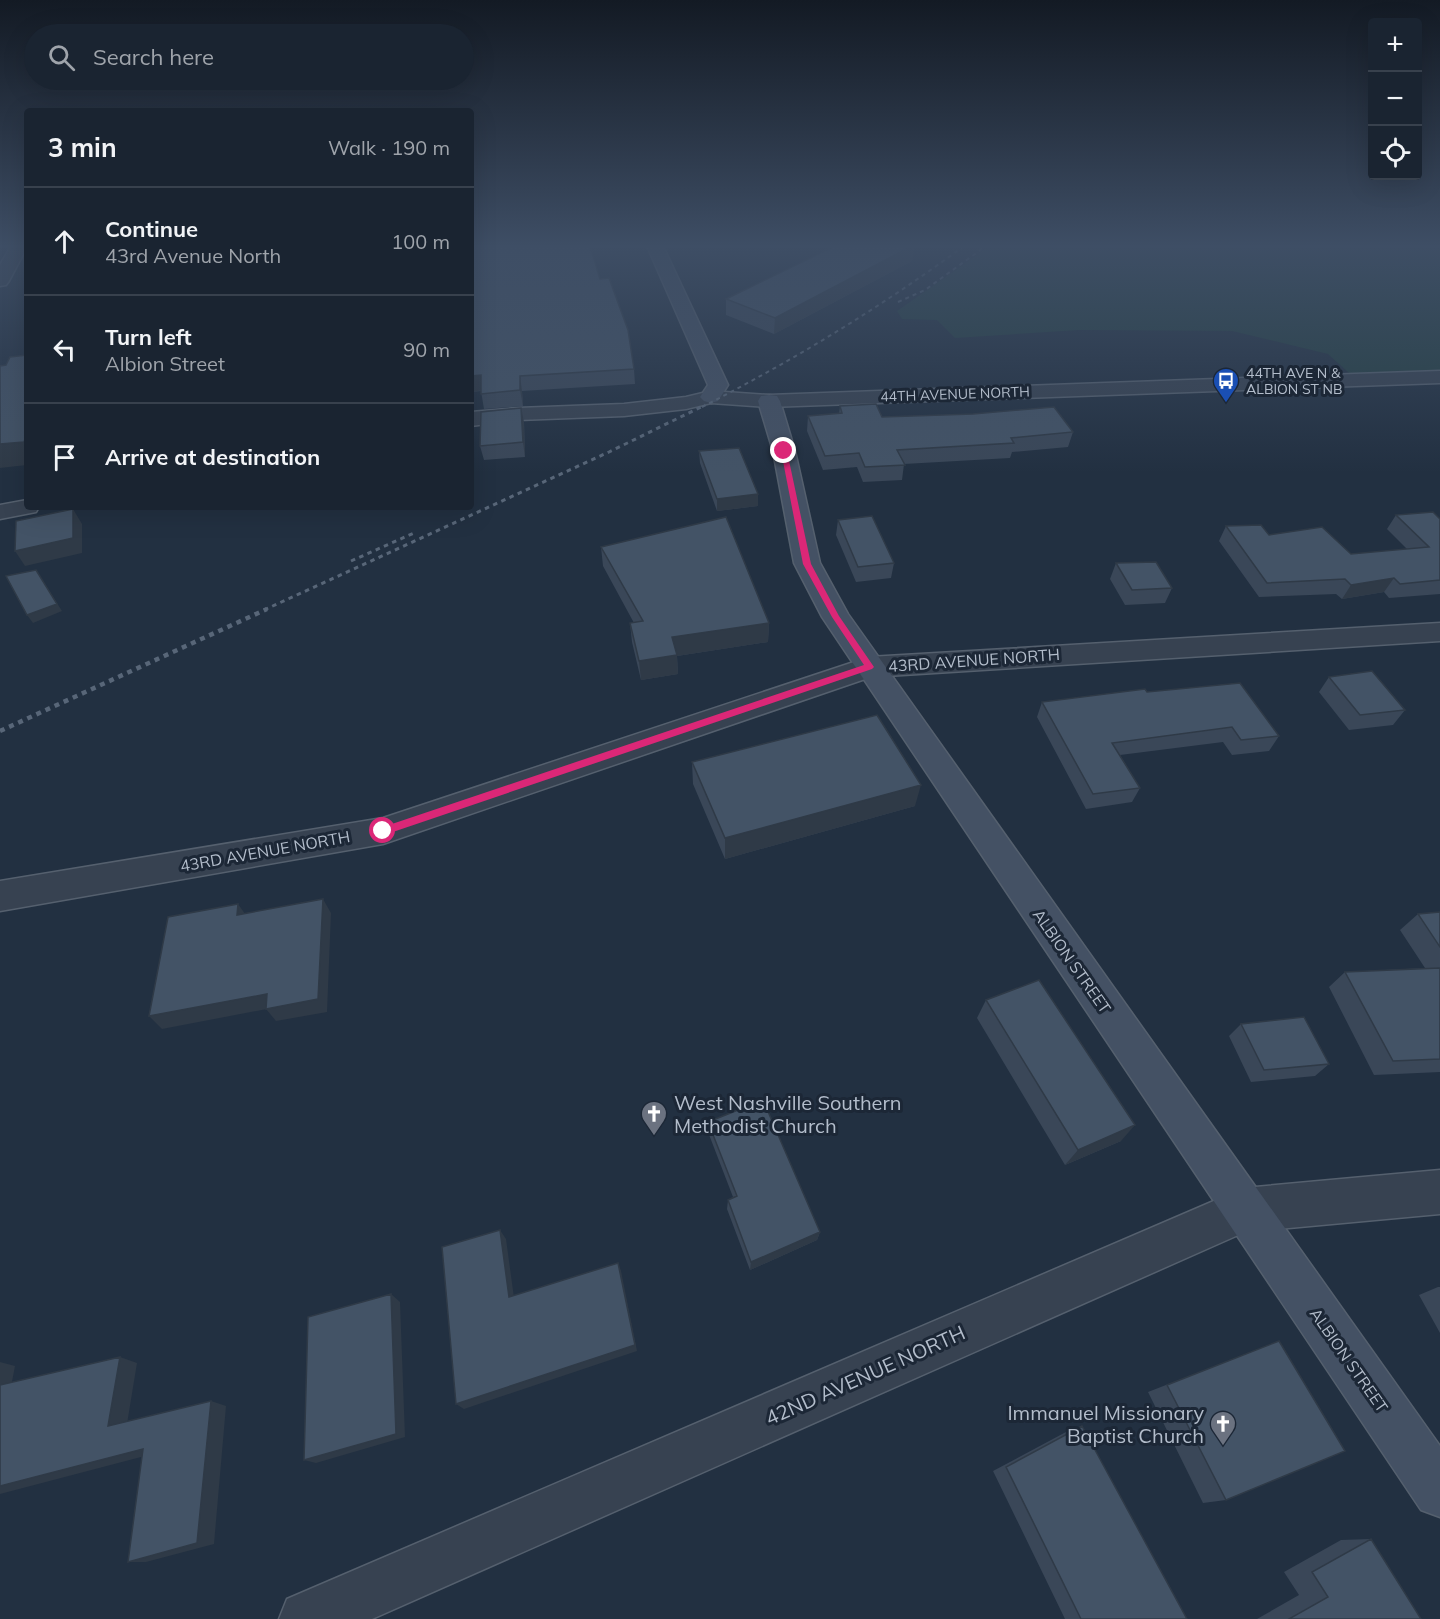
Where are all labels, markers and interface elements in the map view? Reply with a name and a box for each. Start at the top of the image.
map controls [1368,18,1422,180]
button: + [1368,18,1422,72]
search box [24,24,474,90]
icon: search [45,41,78,74]
text: Search here [93,43,214,71]
button: − [1368,72,1422,126]
button: locate [1368,126,1422,180]
text: 3 min [48,131,117,164]
text: Walk · 190 m [328,135,450,160]
text: Continue [105,215,198,243]
icon: ahead [48,225,81,258]
text: 100 m [391,229,450,254]
text: 43rd Avenue North [105,243,281,268]
text: Turn left [105,323,192,351]
icon: left [48,333,81,366]
text: 90 m [403,337,450,362]
text: Albion Street [105,351,225,376]
place label: 44TH AVE N & ALBION ST NB [1246,364,1343,398]
bus stop icon: 44TH AVE N & ALBION ST NB [1211,366,1241,404]
street label: 44TH AVENUE NORTH [880,382,1030,406]
route end [770,437,796,463]
icon: arrive [48,441,81,474]
text: Arrive at destination [105,443,320,471]
street label: 43RD AVENUE NORTH [887,644,1061,676]
route start [369,817,395,843]
street label: 43RD AVENUE NORTH [179,826,351,876]
street label: ALBION STREET [1029,905,1116,1017]
place label: West Nashville Southern Methodist Church [674,1090,901,1138]
church icon: West Nashville Southern Methodist Church [639,1099,669,1137]
street label: ALBION STREET [1306,1304,1393,1416]
street label: 42ND AVENUE NORTH [761,1320,969,1430]
place label: Immanuel Missionary Baptist Church [1007,1400,1204,1448]
church icon: Immanuel Missionary Baptist Church [1208,1409,1238,1447]

